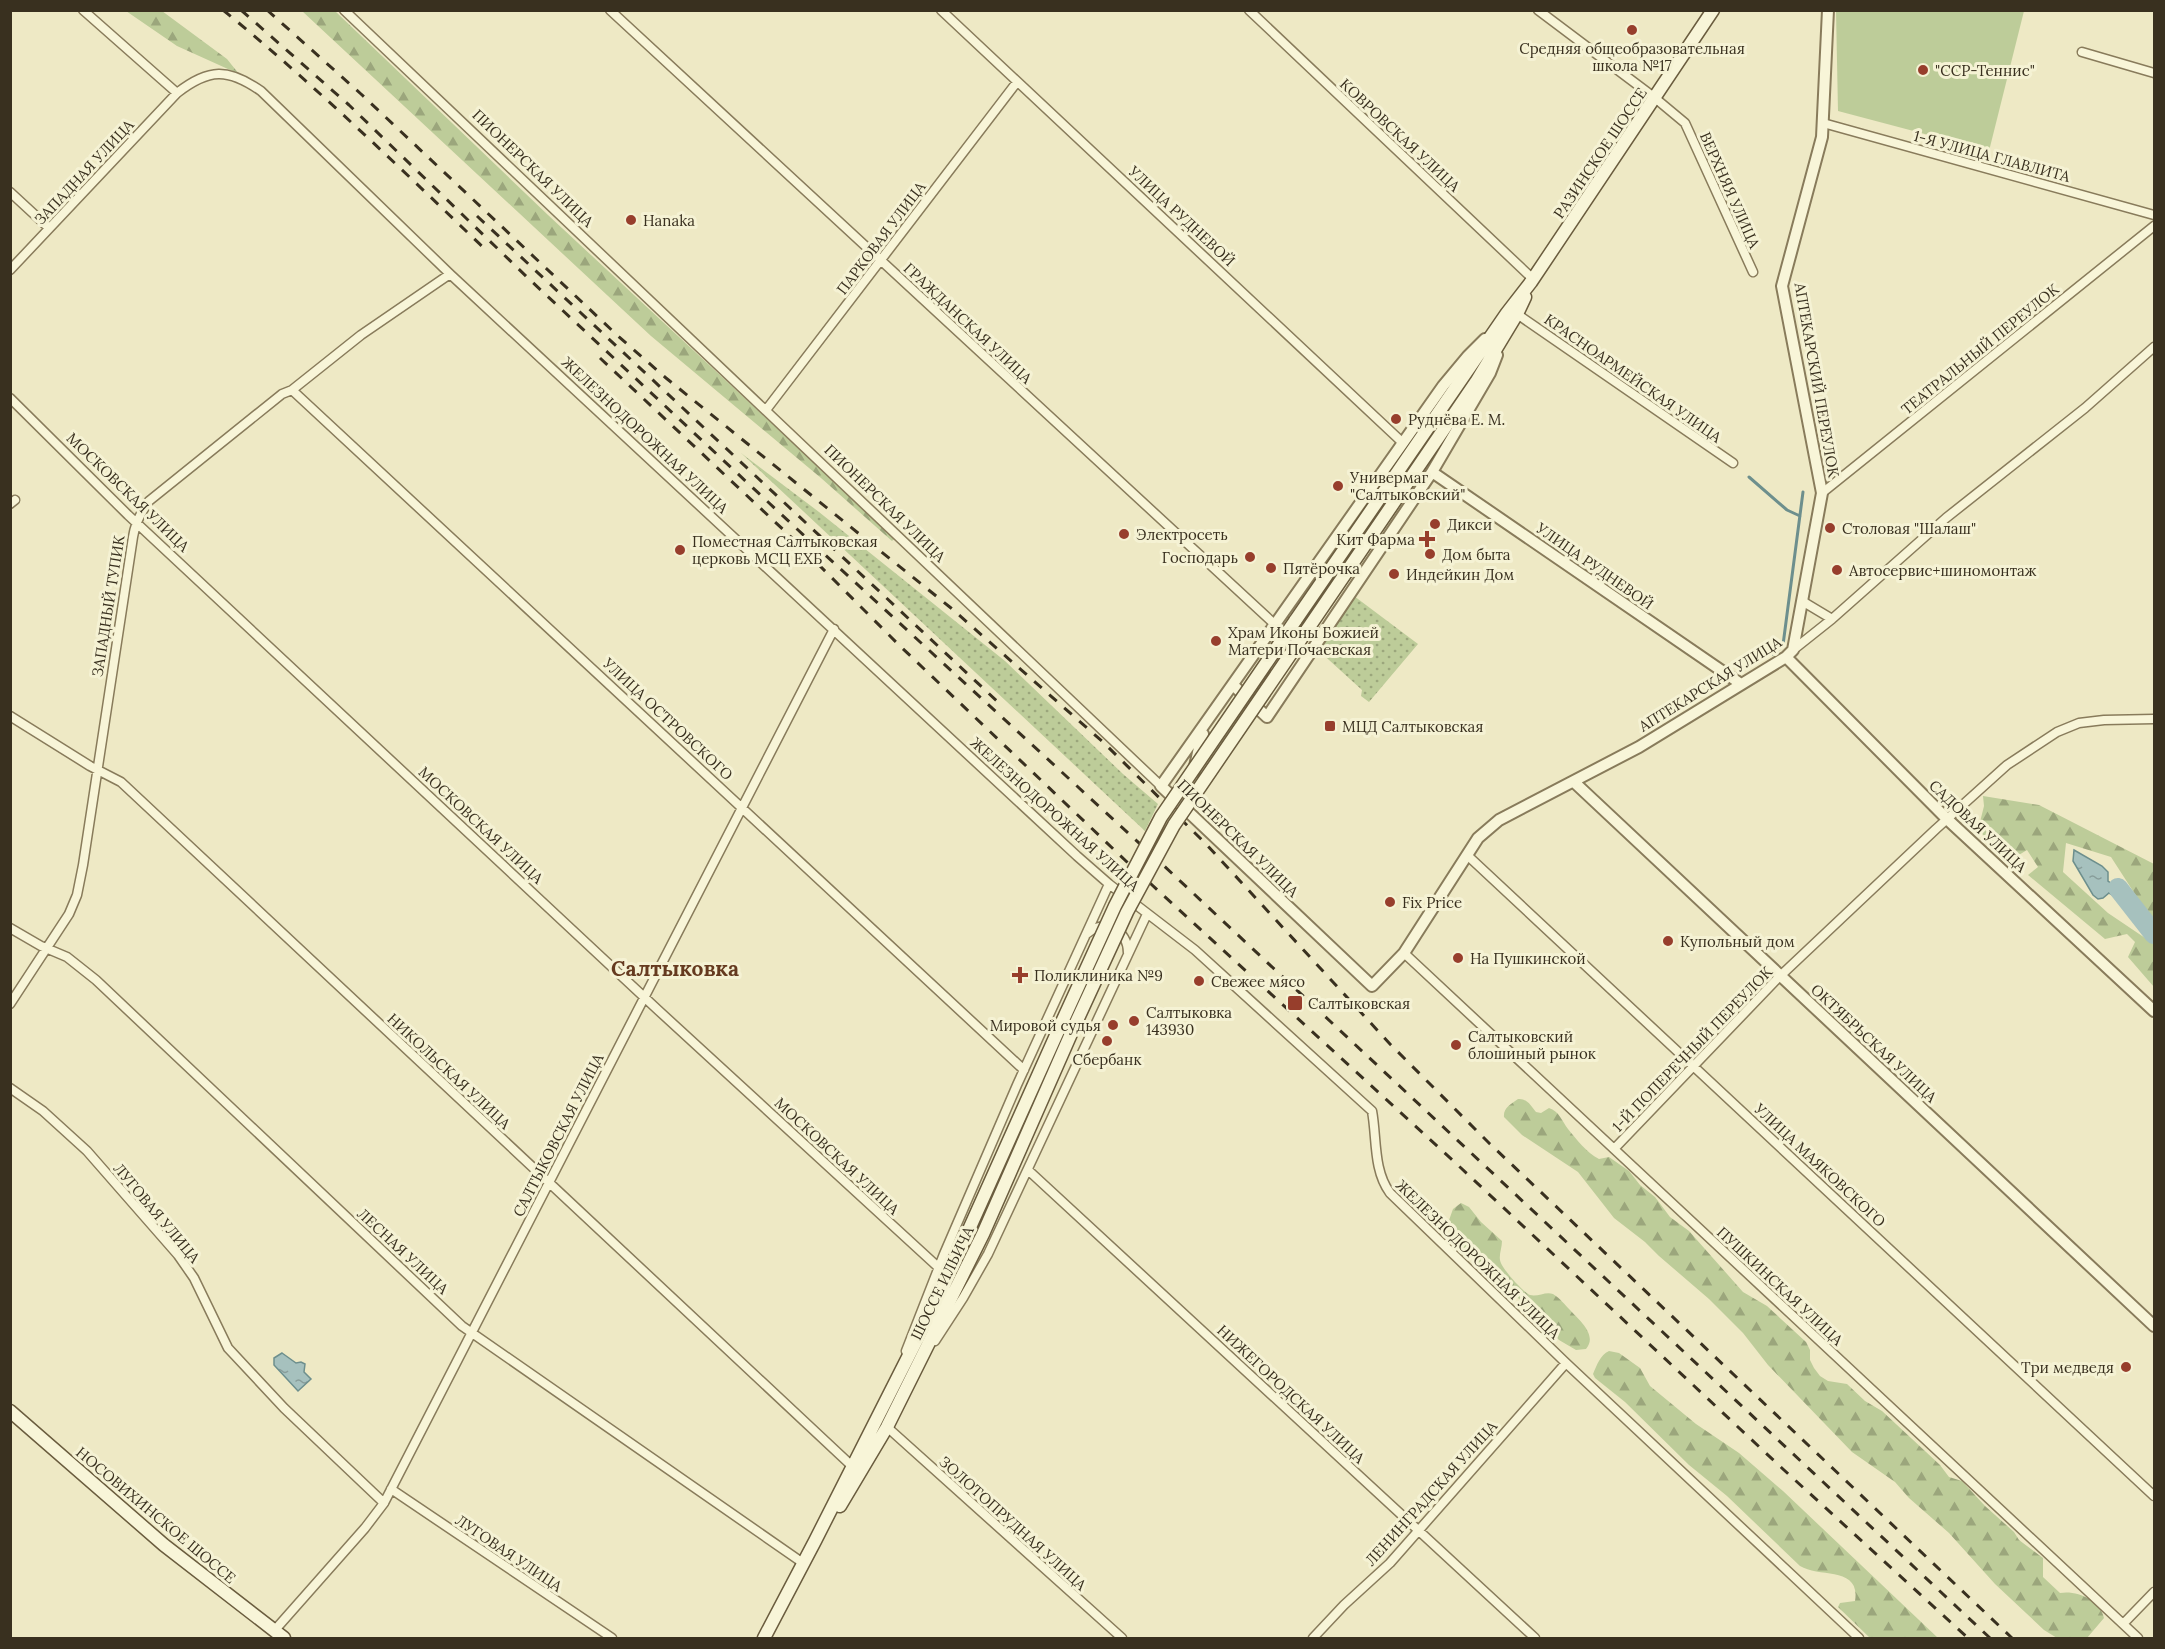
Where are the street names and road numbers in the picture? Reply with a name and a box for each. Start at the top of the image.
street label: КОВРОВСКАЯ УЛИЦА [1336,74,1465,196]
street label: РАЗИНСКОЕ ШОССЕ [1549,84,1651,222]
street label: ПИОНЕРСКАЯ УЛИЦА [468,105,598,231]
street label: ЗАПАДНАЯ УЛИЦА [30,115,138,229]
street label: 1-Я УЛИЦА ГЛАВЛИТА [1912,126,2073,186]
street label: ВЕРХНЯЯ УЛИЦА [1696,129,1764,252]
street label: УЛИЦА РУДНЕВОЙ [1124,161,1239,270]
street label: ПАРКОВАЯ УЛИЦА [832,177,930,298]
street label: ГРАЖДАНСКАЯ УЛИЦА [900,258,1037,388]
street label: ТЕАТРАЛЬНЫЙ ПЕРЕУЛОК [1897,279,2063,419]
street label: АПТЕКАРСКИЙ ПЕРЕУЛОК [1790,280,1844,480]
street label: КРАСНОАРМЕЙСКАЯ УЛИЦА [1541,309,1726,447]
street label: ЖЕЛЕЗНОДОРОЖНАЯ УЛИЦА [558,353,733,518]
street label: МОСКОВСКАЯ УЛИЦА [63,428,194,556]
street label: ПИОНЕРСКАЯ УЛИЦА [820,440,950,566]
street label: УЛИЦА РУДНЕВОЙ [1532,518,1657,614]
street label: ЗАПАДНЫЙ ТУПИК [87,533,129,678]
street label: АПТЕКАРСКАЯ УЛИЦА [1634,632,1785,736]
street label: УЛИЦА ОСТРОВСКОГО [598,653,737,784]
street label: ЖЕЛЕЗНОДОРОЖНАЯ УЛИЦА [966,733,1144,895]
street label: МОСКОВСКАЯ УЛИЦА [415,762,548,888]
street label: ПИОНЕРСКАЯ УЛИЦА [1173,775,1303,901]
street label: САДОВАЯ УЛИЦА [1925,776,2031,877]
street label: 1-Й ПОПЕРЕЧНЫЙ ПЕРЕУЛОК [1608,962,1777,1136]
street label: ОКТЯБРЬСКАЯ УЛИЦА [1807,980,1941,1107]
street label: НИКОЛЬСКАЯ УЛИЦА [384,1009,515,1133]
street label: САЛТЫКОВСКАЯ УЛИЦА [509,1050,608,1220]
street label: МОСКОВСКАЯ УЛИЦА [771,1093,904,1219]
street label: УЛИЦА МАЯКОВСКОГО [1750,1099,1890,1231]
street label: ЛУГОВАЯ УЛИЦА [110,1159,205,1267]
street label: ЖЕЛЕЗНОДОРОЖНАЯ УЛИЦА [1392,1175,1565,1343]
street label: ЛЕСНАЯ УЛИЦА [354,1204,453,1298]
street label: ШОССЕ ИЛЬИЧА [906,1222,978,1343]
street label: ПУШКИНСКАЯ УЛИЦА [1713,1223,1847,1350]
street label: НИЖЕГОРОДСКАЯ УЛИЦА [1213,1321,1369,1468]
street label: ЛЕНИНГРАДСКАЯ УЛИЦА [1361,1416,1502,1569]
street label: НОСОВИХИНСКОЕ ШОССЕ [72,1443,240,1587]
street label: ЗОЛОТОПРУДНАЯ УЛИЦА [935,1452,1091,1595]
street label: ЛУГОВАЯ УЛИЦА [452,1510,566,1596]

